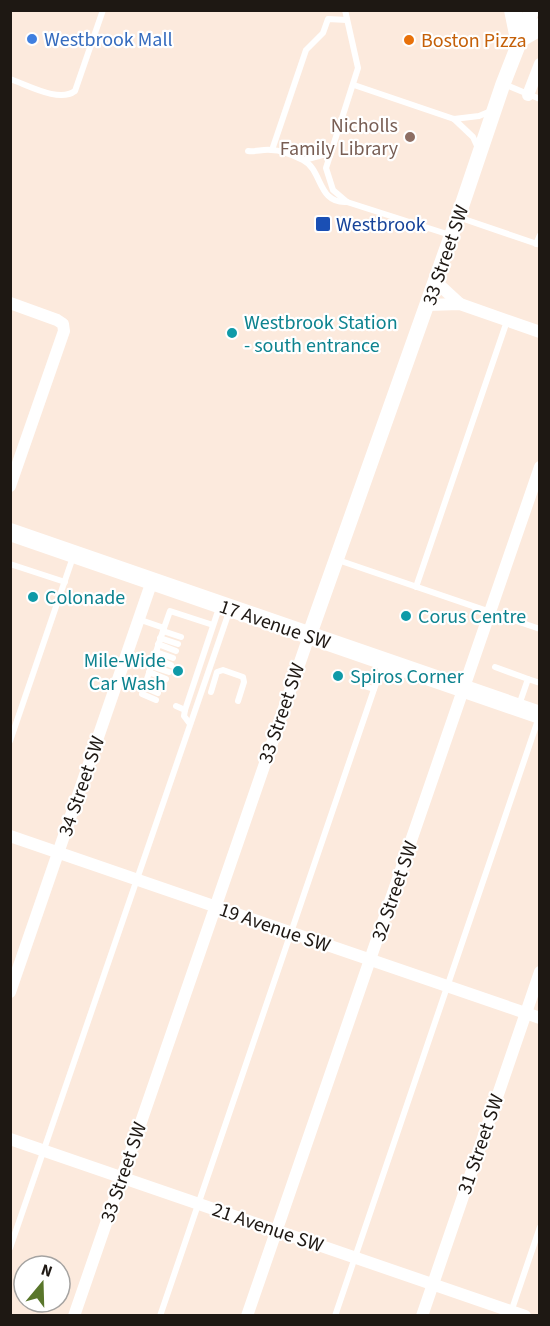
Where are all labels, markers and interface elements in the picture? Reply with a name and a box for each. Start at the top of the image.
place label: Westbrook Mall [44,26,173,54]
place label: Boston Pizza [421,27,527,55]
marker: Westbrook Mall [25,32,39,46]
marker: Boston Pizza [402,33,416,47]
place label: Nicholls Family Library [280,112,399,163]
marker: Nicholls Family Library [403,130,417,144]
street label: 33 Street SW [416,201,476,309]
place label: Westbrook [336,211,426,239]
marker: Westbrook [314,215,332,233]
place label: Westbrook Station - south entrance [244,309,398,360]
marker: Westbrook Station - south entrance [225,326,239,340]
place label: Colonade [45,584,125,612]
marker: Colonade [26,590,40,604]
street label: 17 Avenue SW [215,593,334,657]
place label: Corus Centre [418,603,526,631]
marker: Corus Centre [399,609,413,623]
place label: Mile-Wide Car Wash [84,647,166,698]
street label: 33 Street SW [252,659,312,767]
place label: Spiros Corner [350,663,464,691]
marker: Mile-Wide Car Wash [171,664,185,678]
marker: Spiros Corner [331,669,345,683]
street label: 34 Street SW [52,732,112,840]
street label: 32 Street SW [365,837,425,945]
street label: 19 Avenue SW [215,896,334,960]
street label: 31 Street SW [451,1090,511,1198]
street label: 33 Street SW [94,1118,154,1226]
street label: 21 Avenue SW [208,1196,327,1260]
north arrow [12,1254,72,1314]
text: N [38,1259,55,1283]

